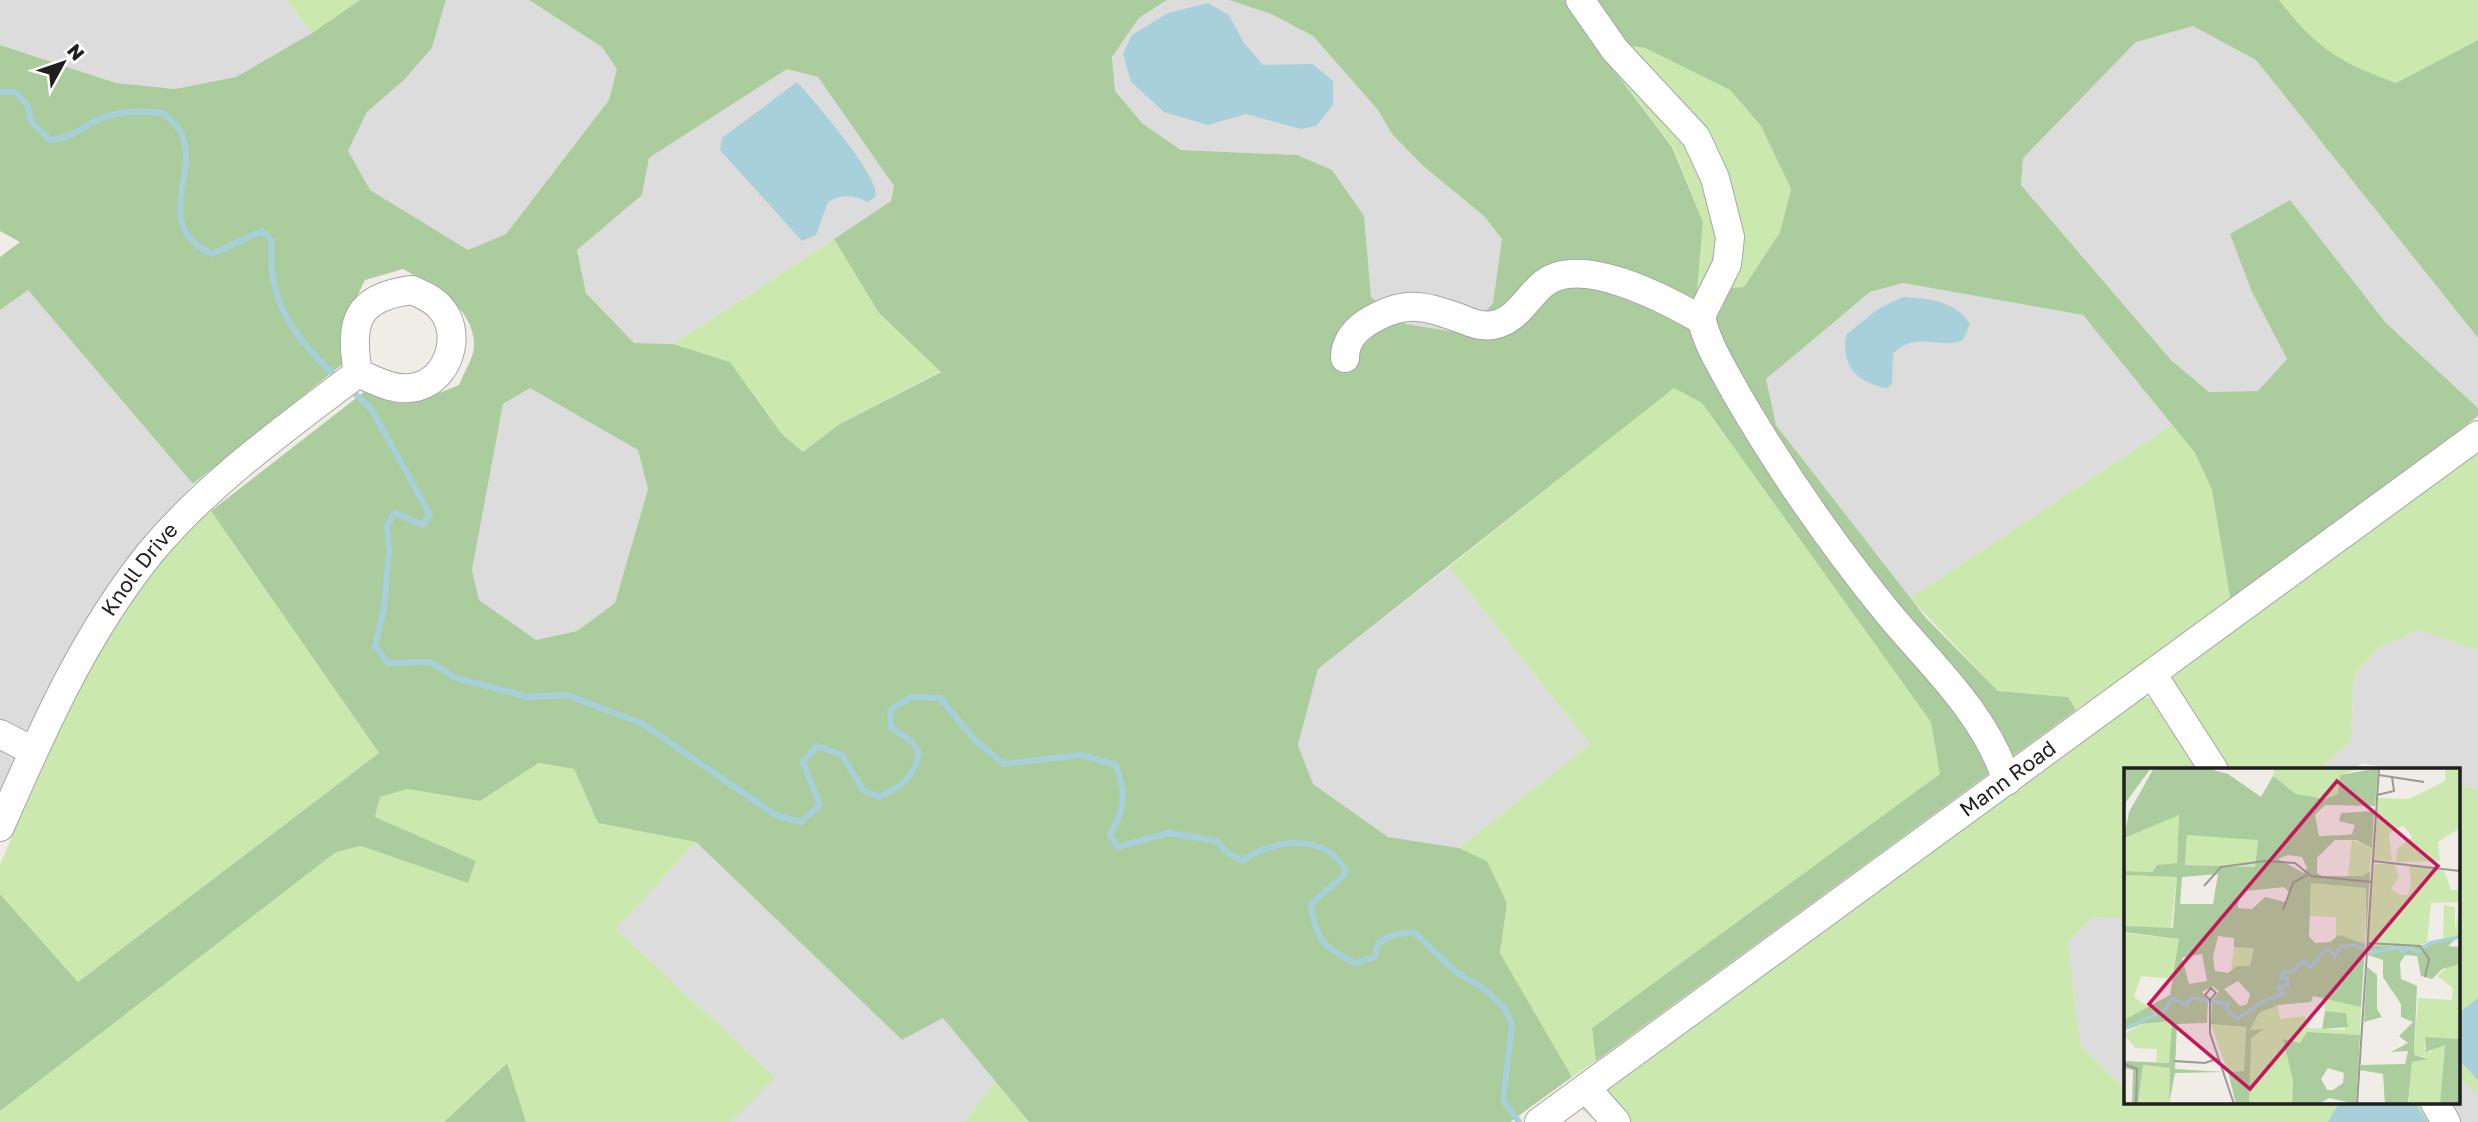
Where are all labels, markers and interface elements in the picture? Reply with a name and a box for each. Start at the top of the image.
north arrow [28,28,98,98]
text: N [63,39,90,65]
street label: Knoll Drive [95,516,183,620]
street label: Mann Road [1954,734,2060,822]
inset map [2124,768,2460,1104]

